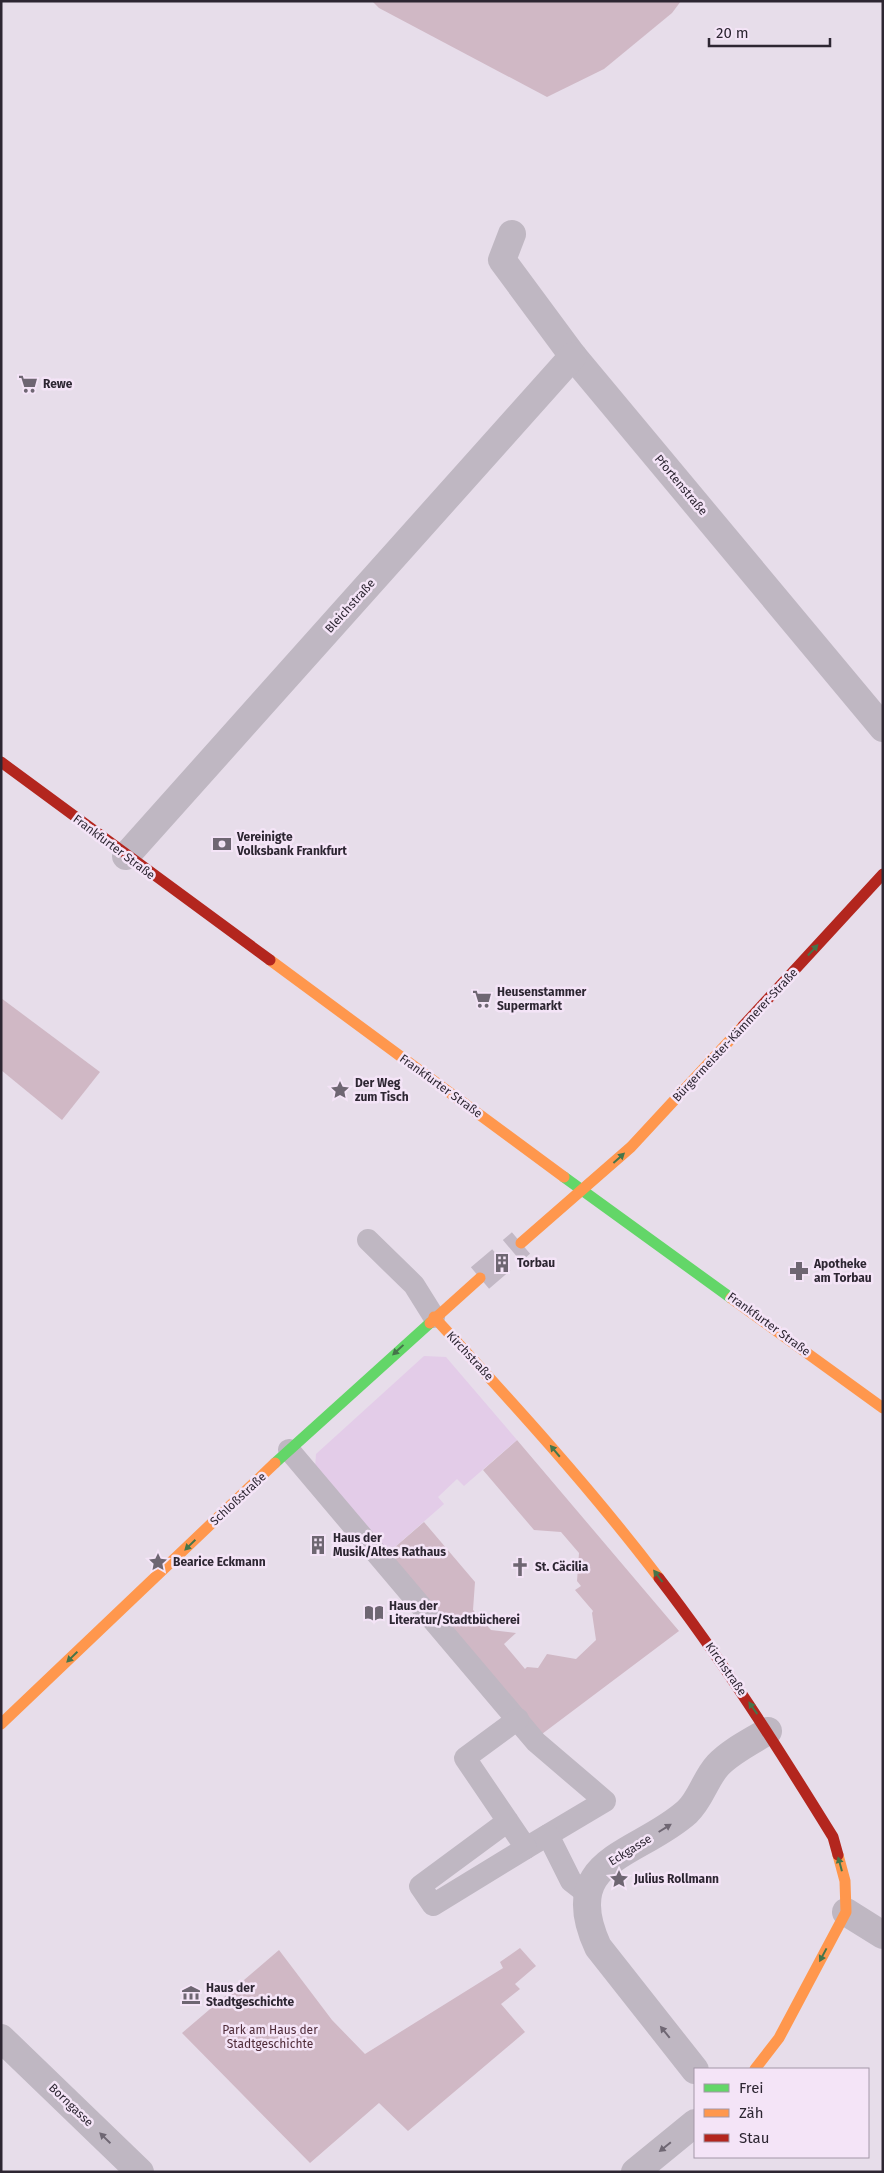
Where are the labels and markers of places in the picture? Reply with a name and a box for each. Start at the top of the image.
supermarket icon: Rewe [17,373,39,395]
place label: Rewe [43,377,73,391]
place label: Vereinigte Volksbank Frankfurt [236,830,347,858]
bank icon: Vereinigte Volksbank Frankfurt [211,833,233,855]
place label: Heusenstammer Supermarkt [497,985,587,1013]
supermarket icon: Heusenstammer Supermarkt [471,988,493,1010]
place label: Der Weg zum Tisch [355,1076,409,1104]
place icon: Der Weg zum Tisch [329,1079,351,1101]
building icon: Torbau [491,1252,513,1274]
place label: Torbau [517,1256,555,1270]
place label: Apotheke am Torbau [813,1257,872,1285]
pharmacy icon: Apotheke am Torbau [788,1260,810,1282]
place label: Haus der Musik/Altes Rathaus [333,1531,446,1559]
building icon: Haus der Musik/Altes Rathaus [307,1534,329,1556]
place icon: Bearice Eckmann [147,1551,169,1573]
place label: Bearice Eckmann [173,1555,266,1569]
church icon: St. Cäcilia [509,1556,531,1578]
place label: St. Cäcilia [535,1560,589,1574]
place label: Haus der Literatur/Stadtbücherei [389,1599,520,1627]
library icon: Haus der Literatur/Stadtbücherei [363,1602,385,1624]
place icon: Julius Rollmann [608,1868,630,1890]
place label: Julius Rollmann [633,1872,719,1886]
place label: Haus der Stadtgeschichte [206,1981,294,2009]
museum icon: Haus der Stadtgeschichte [180,1984,202,2006]

